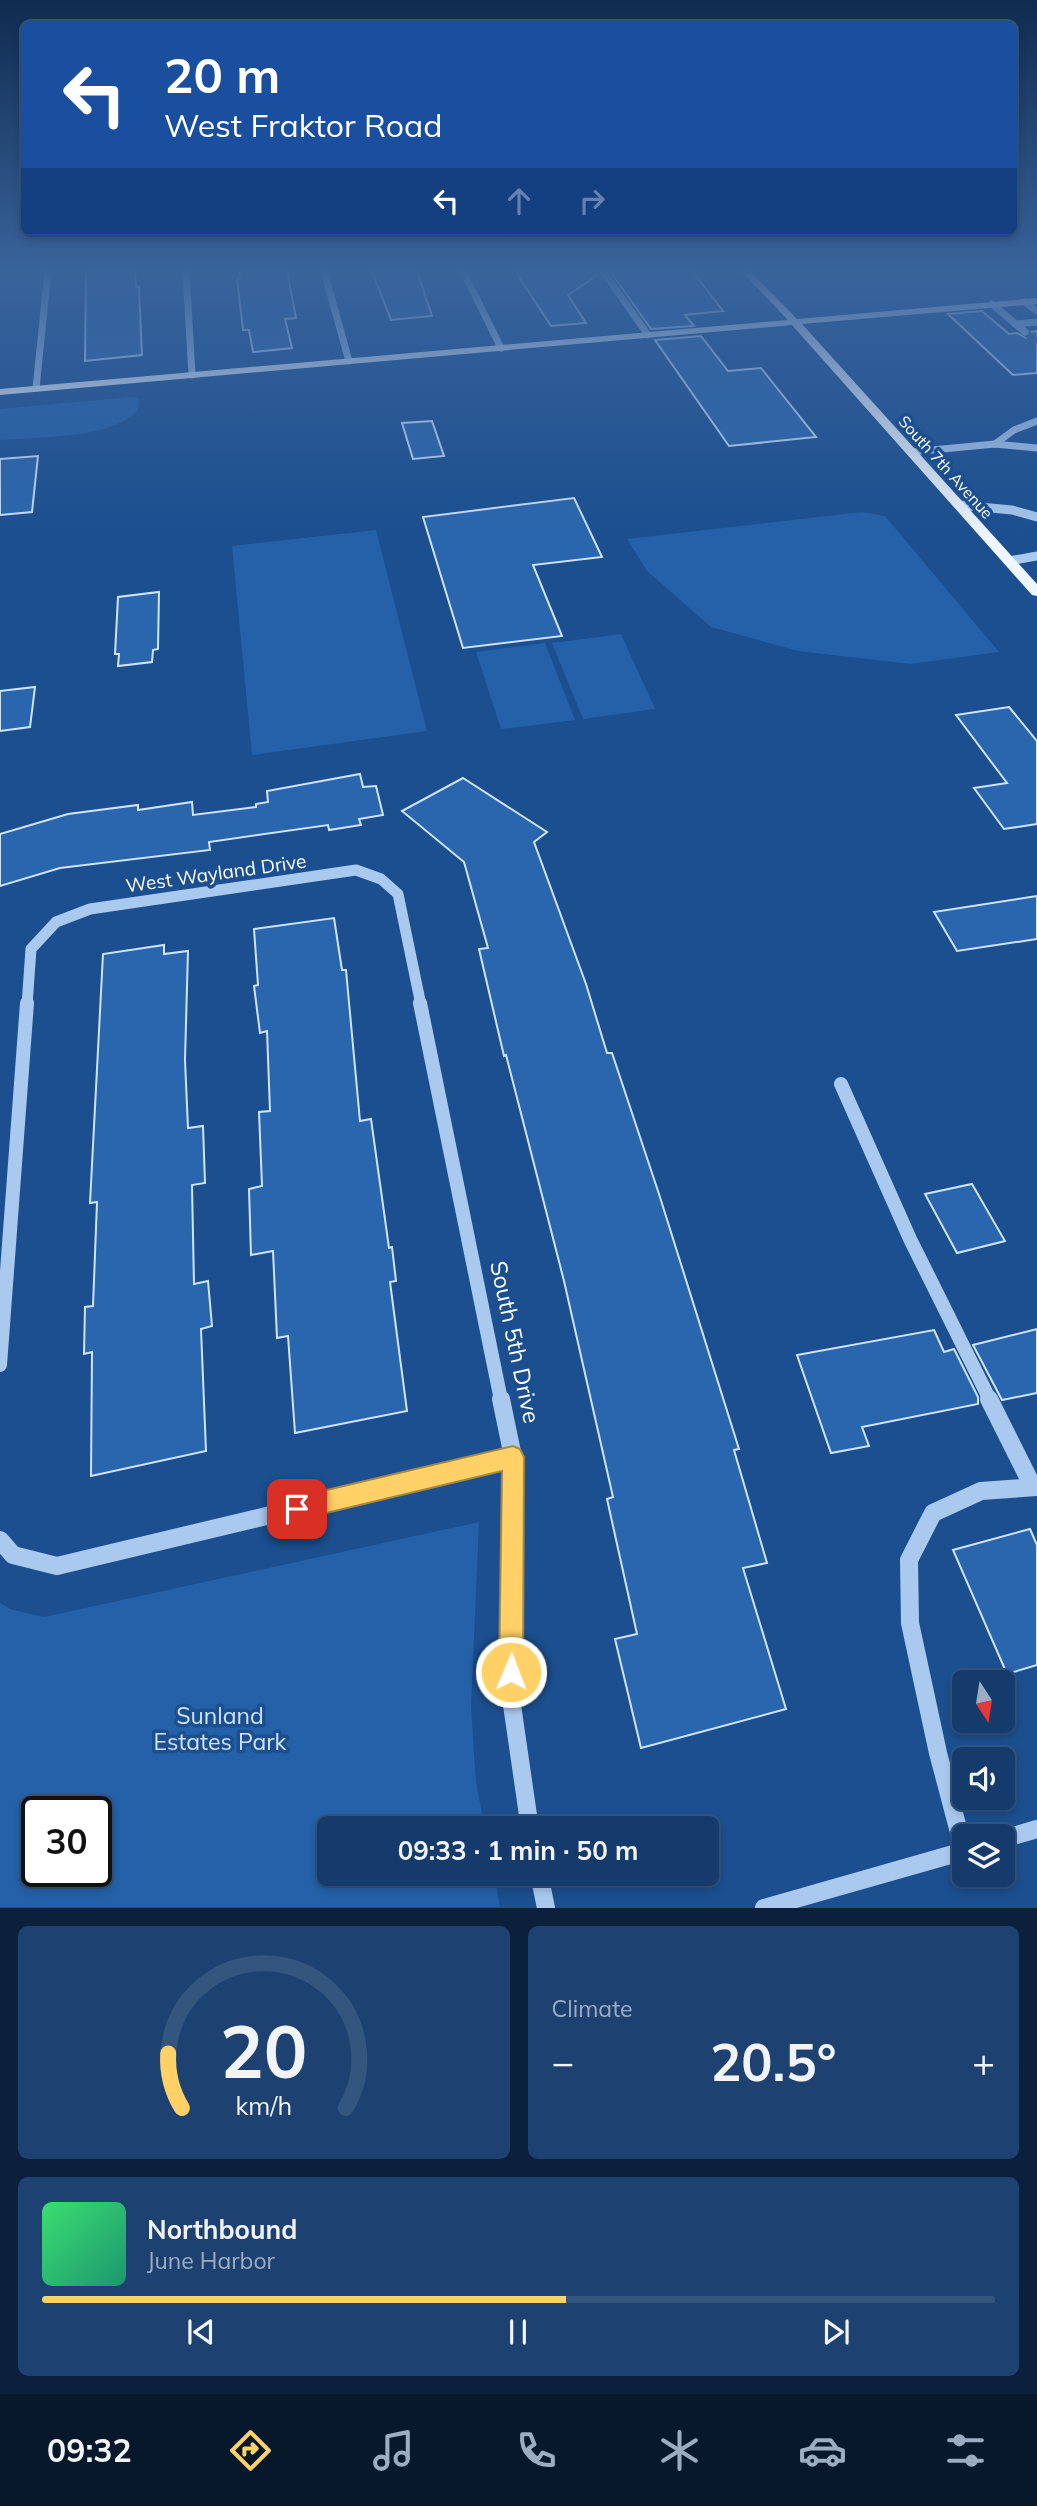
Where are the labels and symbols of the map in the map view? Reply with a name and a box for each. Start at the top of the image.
street label: South 7th Avenue [894,411,998,523]
street label: West Wayland Drive [124,848,308,898]
street label: South 5th Drive [484,1258,547,1426]
pin [267,1479,327,1539]
position arrow [474,1635,548,1709]
north arrow [952,1670,1015,1732]
park label: Sunland Estates Park [154,1701,288,1756]
speed limit sign: 30 [21,1796,112,1887]

